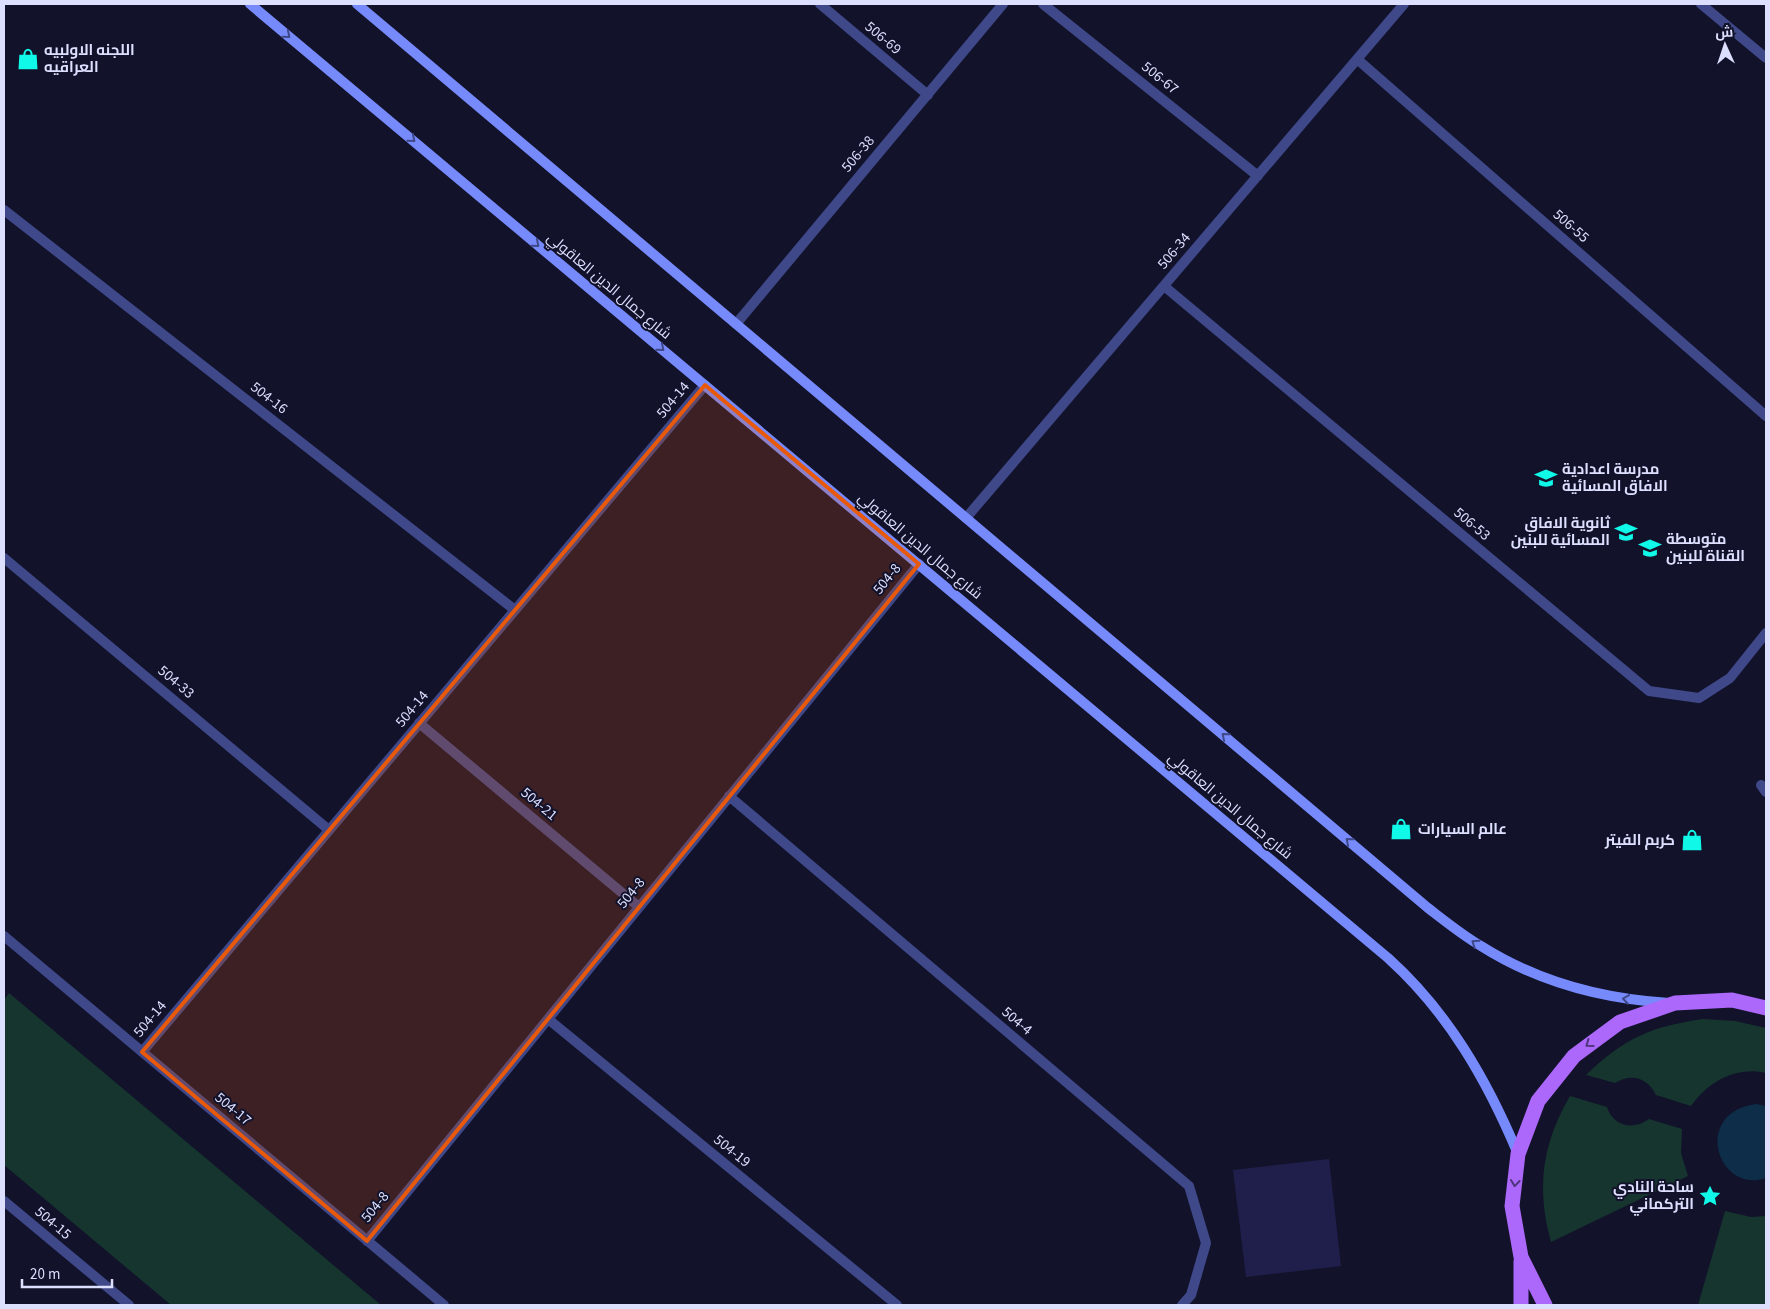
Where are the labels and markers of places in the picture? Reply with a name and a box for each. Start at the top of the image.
place label: اللجنه الاولبيه العراقيه [44,40,135,78]
shop icon: اللجنه الاولبيه العراقيه [15,46,41,72]
place label: مدرسة اعدادية الافاق المسائية [1562,459,1668,497]
school or university icon: مدرسة اعدادية الافاق المسائية [1533,465,1559,491]
place label: ثانوية الافاق المسائية للبنين [1511,513,1610,551]
school or university icon: ثانوية الافاق المسائية للبنين [1613,519,1639,545]
place label: متوسطة القناة للبنين [1666,529,1745,567]
school or university icon: متوسطة القناة للبنين [1637,535,1663,561]
shop icon: عالم السيارات [1388,816,1414,842]
place label: عالم السيارات [1418,819,1507,840]
shop icon: كربم الفيتر [1679,827,1705,853]
place label: كربم الفيتر [1604,830,1675,851]
place label: ساحة النادي التركماني [1613,1177,1694,1216]
place icon: ساحة النادي التركماني [1697,1183,1723,1209]

